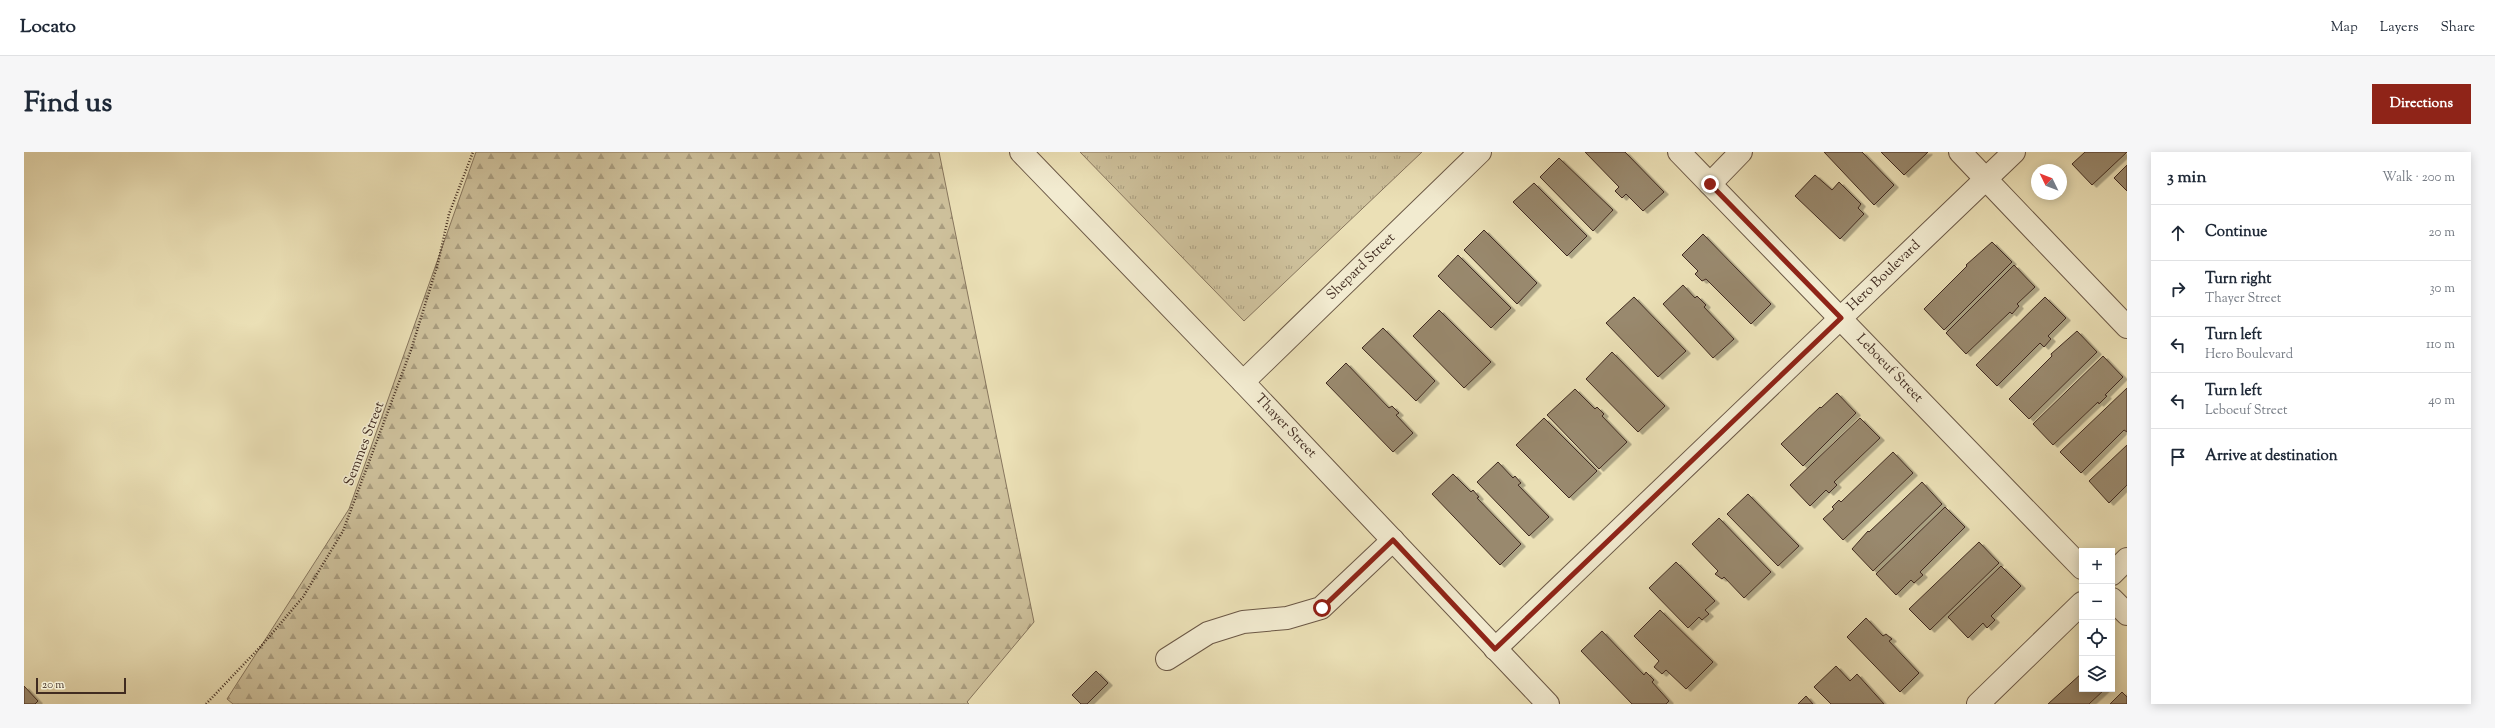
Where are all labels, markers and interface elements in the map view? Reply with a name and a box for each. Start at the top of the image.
text: Locato [20,14,76,41]
text: Map [2331,18,2358,38]
text: Layers [2380,18,2418,38]
text: Share [2440,18,2475,38]
text: Find us [24,84,112,124]
button: Directions [2372,84,2471,124]
north arrow [2031,164,2067,200]
text: 3 min [2167,166,2206,190]
text: Walk · 200 m [2382,169,2455,187]
route end [1701,175,1719,193]
icon: ahead [2167,222,2189,244]
text: Continue [2205,222,2267,243]
text: 20 m [2429,224,2455,242]
street label: Shepard Street [1322,229,1401,305]
street label: Hero Boulevard [1843,236,1926,316]
text: Turn right [2205,269,2271,290]
icon: right [2167,278,2189,300]
text: 30 m [2429,280,2455,298]
text: Thayer Street [2205,290,2281,308]
text: Turn left [2205,325,2262,346]
street label: Leboeuf Street [1851,330,1927,408]
icon: left [2167,334,2189,356]
text: 110 m [2426,336,2455,354]
text: Hero Boulevard [2205,346,2293,364]
text: Turn left [2205,381,2262,402]
street label: Thayer Street [1250,390,1321,463]
icon: left [2167,390,2189,412]
text: 40 m [2428,392,2455,410]
street label: Semmes Street [340,399,390,489]
text: Leboeuf Street [2205,402,2287,420]
icon: arrive [2167,446,2189,468]
text: Arrive at destination [2205,446,2338,467]
map controls [2079,548,2115,692]
button: + [2079,548,2115,584]
button: − [2079,584,2115,620]
route start [1313,599,1331,617]
button: locate [2079,620,2115,656]
button: layers [2079,656,2115,692]
scale bar [36,676,126,695]
text: 20 m [42,677,64,693]

